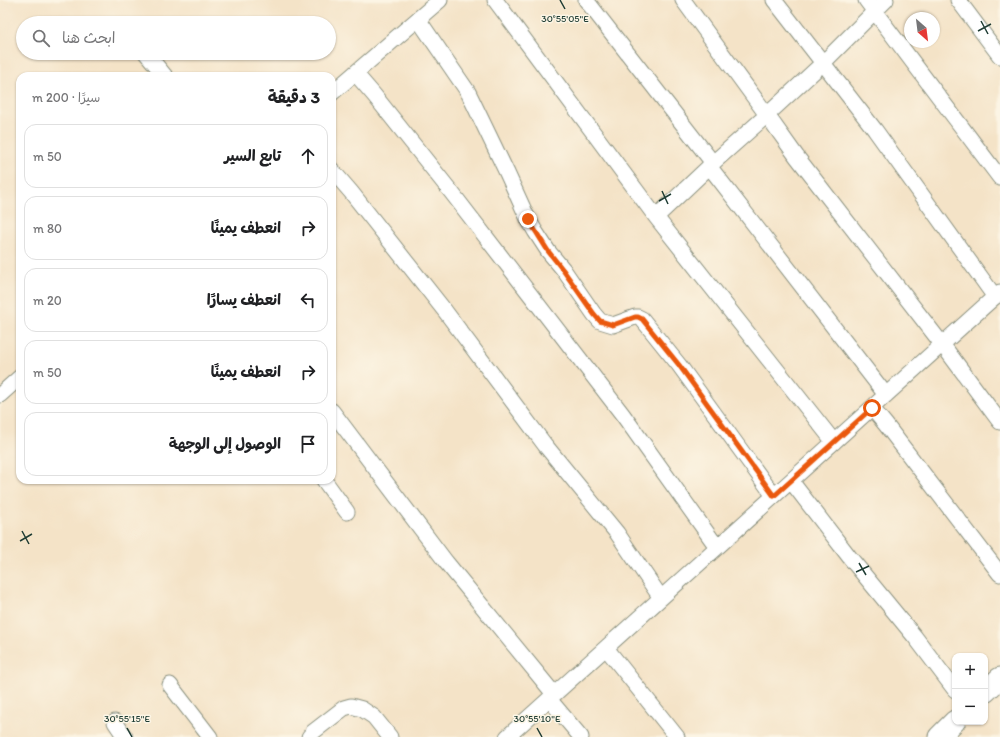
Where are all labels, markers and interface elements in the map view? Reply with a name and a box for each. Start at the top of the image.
text: 30°55'05"E [541,12,589,25]
north arrow [904,12,940,48]
search box [16,16,336,60]
icon: search [30,27,52,49]
text: ابحث هنا [62,29,116,47]
text: 3 دقيقة [268,87,320,107]
text: سيرًا · 200 m [32,90,100,105]
icon: ahead [297,145,319,167]
text: تابع السير [224,147,281,165]
text: 50 m [33,149,62,164]
route end [519,210,537,228]
icon: right [297,217,319,239]
text: انعطف يمينًا [211,219,281,237]
text: 80 m [33,221,62,236]
icon: left [297,289,319,311]
text: انعطف يسارًا [207,291,281,309]
text: 20 m [33,293,62,308]
icon: right [297,361,319,383]
text: انعطف يمينًا [211,363,281,381]
text: 50 m [33,365,62,380]
route start [863,399,881,417]
icon: arrive [297,433,319,455]
text: الوصول إلى الوجهة [169,435,281,453]
map controls [952,653,988,725]
button: + [952,653,988,689]
button: − [952,689,988,725]
text: 30°55'15"E [104,712,150,725]
text: 30°55'10"E [514,712,561,725]

